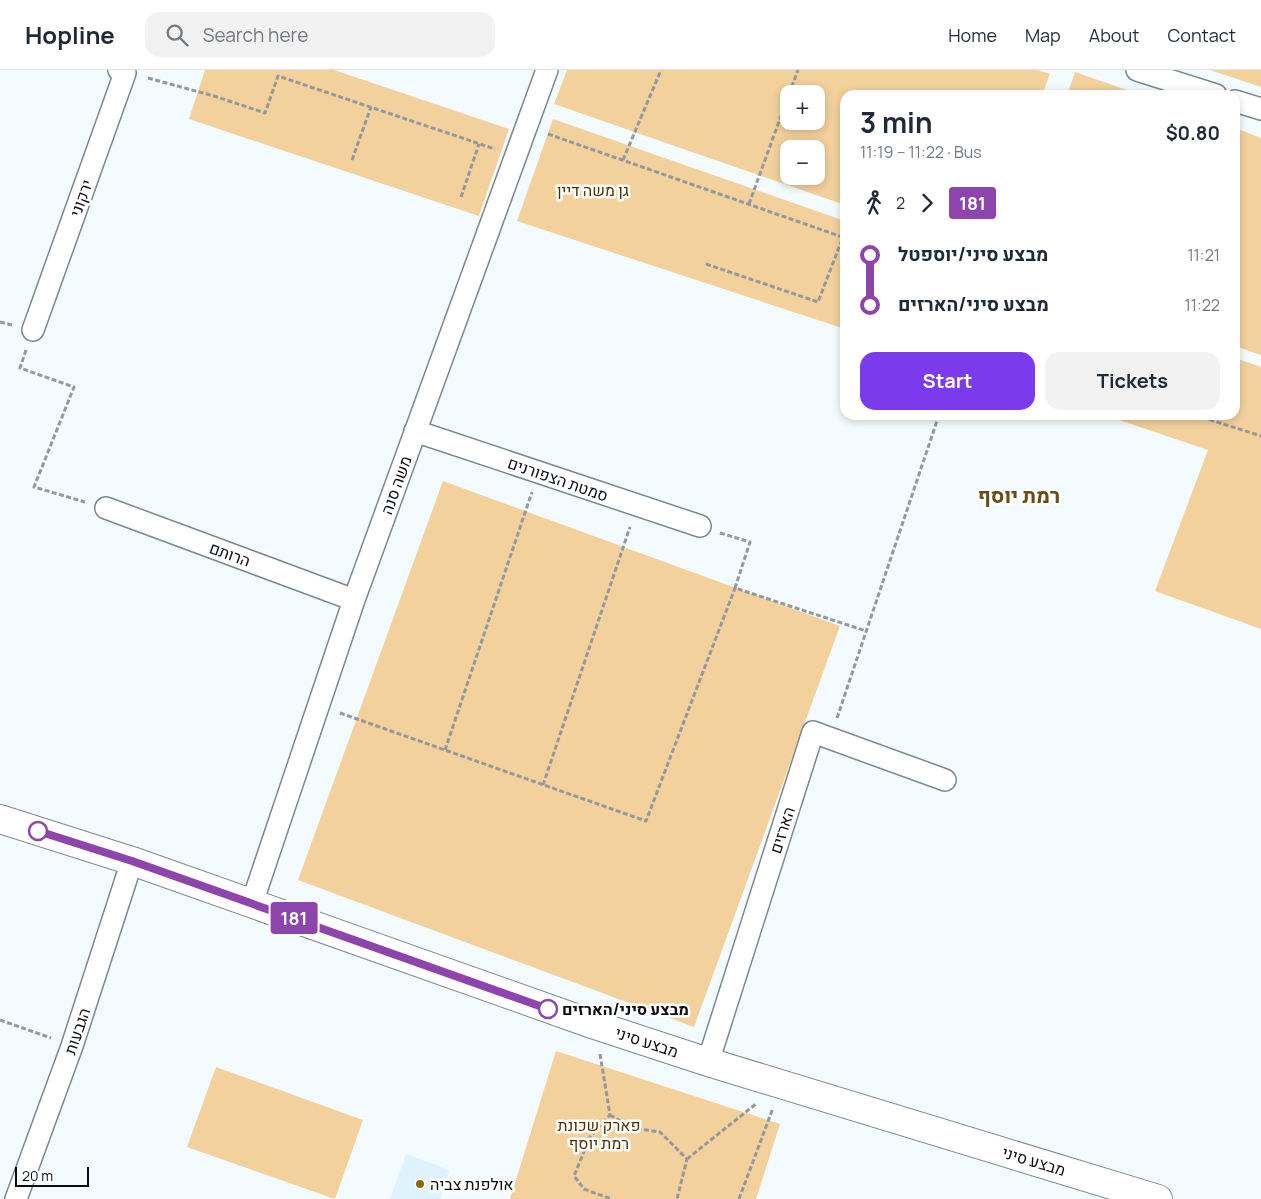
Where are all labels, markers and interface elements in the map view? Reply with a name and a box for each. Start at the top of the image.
search box [145,12,495,57]
text: Hopline [25,18,115,51]
icon: search [163,21,191,49]
text: Search here [203,22,308,48]
text: Home [948,23,997,47]
text: Map [1025,23,1061,47]
text: About [1089,23,1139,47]
text: Contact [1167,23,1236,47]
map controls [780,85,825,185]
button: + [780,85,825,130]
text: 3 min [860,103,932,141]
text: $0.80 [1166,120,1220,146]
button: − [780,140,825,185]
text: 11:19 – 11:22 · Bus [860,141,982,163]
street label: ירקוני [64,176,98,220]
park label: גן משה דיין [557,179,629,201]
icon: walk [860,189,888,217]
icon: forward [913,189,941,217]
text: 181 [959,191,986,215]
text: 2 [896,192,905,214]
text: מבצע סיני/יוספטל [898,241,1048,267]
text: 11:21 [1187,244,1220,266]
text: מבצע סיני/הארזים [898,291,1049,317]
text: 11:22 [1184,294,1220,316]
button: Start [860,352,1035,410]
button: Tickets [1045,352,1220,410]
street label: סמטת הצפורנים [505,452,611,506]
street label: משה סנה [375,453,417,517]
district label: רמת יוסף [978,481,1060,509]
street label: הרותם [206,536,254,572]
street label: הארזים [764,804,800,856]
unlabelled marker [28,821,48,841]
line badge: 181 [265,902,323,934]
text: 181 [281,906,307,930]
place label: מבצע סיני/הארזים [562,998,689,1020]
marker: מבצע סיני/הארזים [538,999,558,1019]
street label: הגבעות [59,1005,95,1057]
street label: מבצע סיני [612,1021,682,1063]
park label: פארק שכונת רמת יוסף [557,1114,641,1154]
street label: מבצע סיני [999,1141,1069,1181]
scale bar [15,1164,89,1187]
text: 20 m [22,1166,53,1185]
place label: אולפנת צביה [430,1173,514,1195]
marker: אולפנת צביה [414,1178,426,1190]

